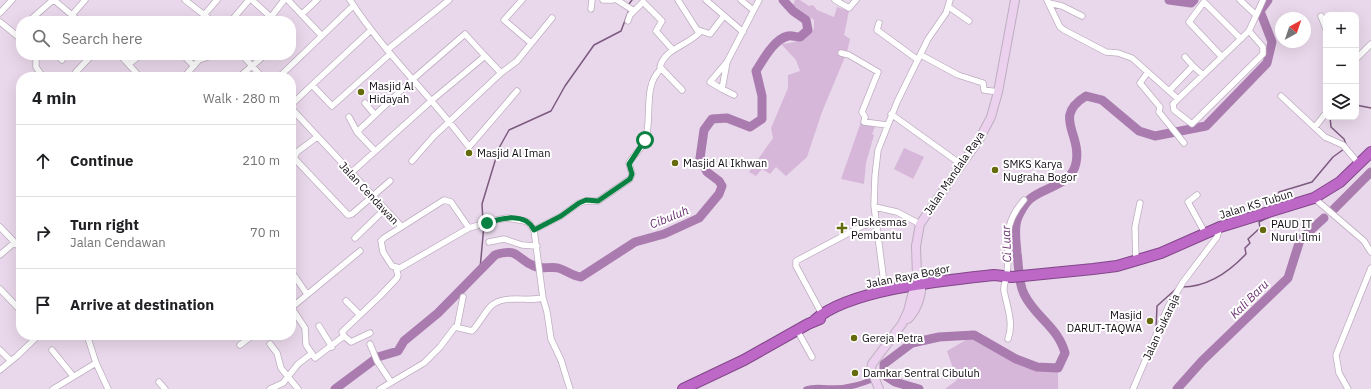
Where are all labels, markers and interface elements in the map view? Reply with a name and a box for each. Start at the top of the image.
north arrow [1275,12,1311,48]
map controls [1323,12,1359,120]
button: + [1323,12,1359,48]
search box [16,16,296,60]
icon: search [30,27,52,49]
text: Search here [62,29,142,48]
button: − [1323,48,1359,84]
place label: Masjid Al Hidayah [369,79,414,106]
button: layers [1323,84,1359,120]
text: 4 min [32,87,76,109]
marker: Masjid Al Hidayah [356,87,366,97]
text: Walk · 280 m [203,90,280,107]
street label: Jalan Mandala Raya [921,128,987,218]
route start [636,131,654,149]
place label: Masjid Al Iman [477,146,550,160]
marker: Masjid Al Iman [464,148,474,158]
icon: ahead [32,150,54,172]
text: Continue [70,151,134,170]
text: 210 m [242,152,280,169]
place label: Masjid Al Ikhwan [683,156,767,170]
place label: SMKS Karya Nugraha Bogor [1003,157,1077,184]
marker: Masjid Al Ikhwan [670,158,680,168]
street label: Jalan Cendawan [336,159,402,227]
marker: SMKS Karya Nugraha Bogor [990,165,1000,175]
street label: Jalan KS Tubun [1218,186,1294,222]
water label: Cibuluh [647,202,691,232]
route end [478,214,496,232]
text: Turn right [70,215,139,234]
place label: Puskesmas Pembantu [851,215,907,242]
place label: PAUD IT Nurul Ilmi [1271,217,1321,244]
icon: right [32,222,54,244]
marker: Puskesmas Pembantu [836,222,848,234]
text: 70 m [250,224,280,241]
water label: Ci Luar [998,225,1014,263]
marker: PAUD IT Nurul Ilmi [1258,225,1268,235]
text: Jalan Cendawan [70,234,166,251]
street label: Jalan Raya Bogor [865,261,951,291]
water label: Kali Baru [1226,276,1272,322]
street label: Jalan Sukaraja [1139,291,1183,363]
icon: arrive [32,294,54,316]
text: Arrive at destination [70,295,214,314]
place label: Masjid DARUT-TAQWA [1067,308,1142,335]
marker: Masjid DARUT-TAQWA [1145,316,1155,326]
place label: Gereja Petra [862,331,923,345]
marker: Gereja Petra [849,333,859,343]
place label: Damkar Sentral Cibuluh [863,366,980,380]
marker: Damkar Sentral Cibuluh [850,368,860,378]

